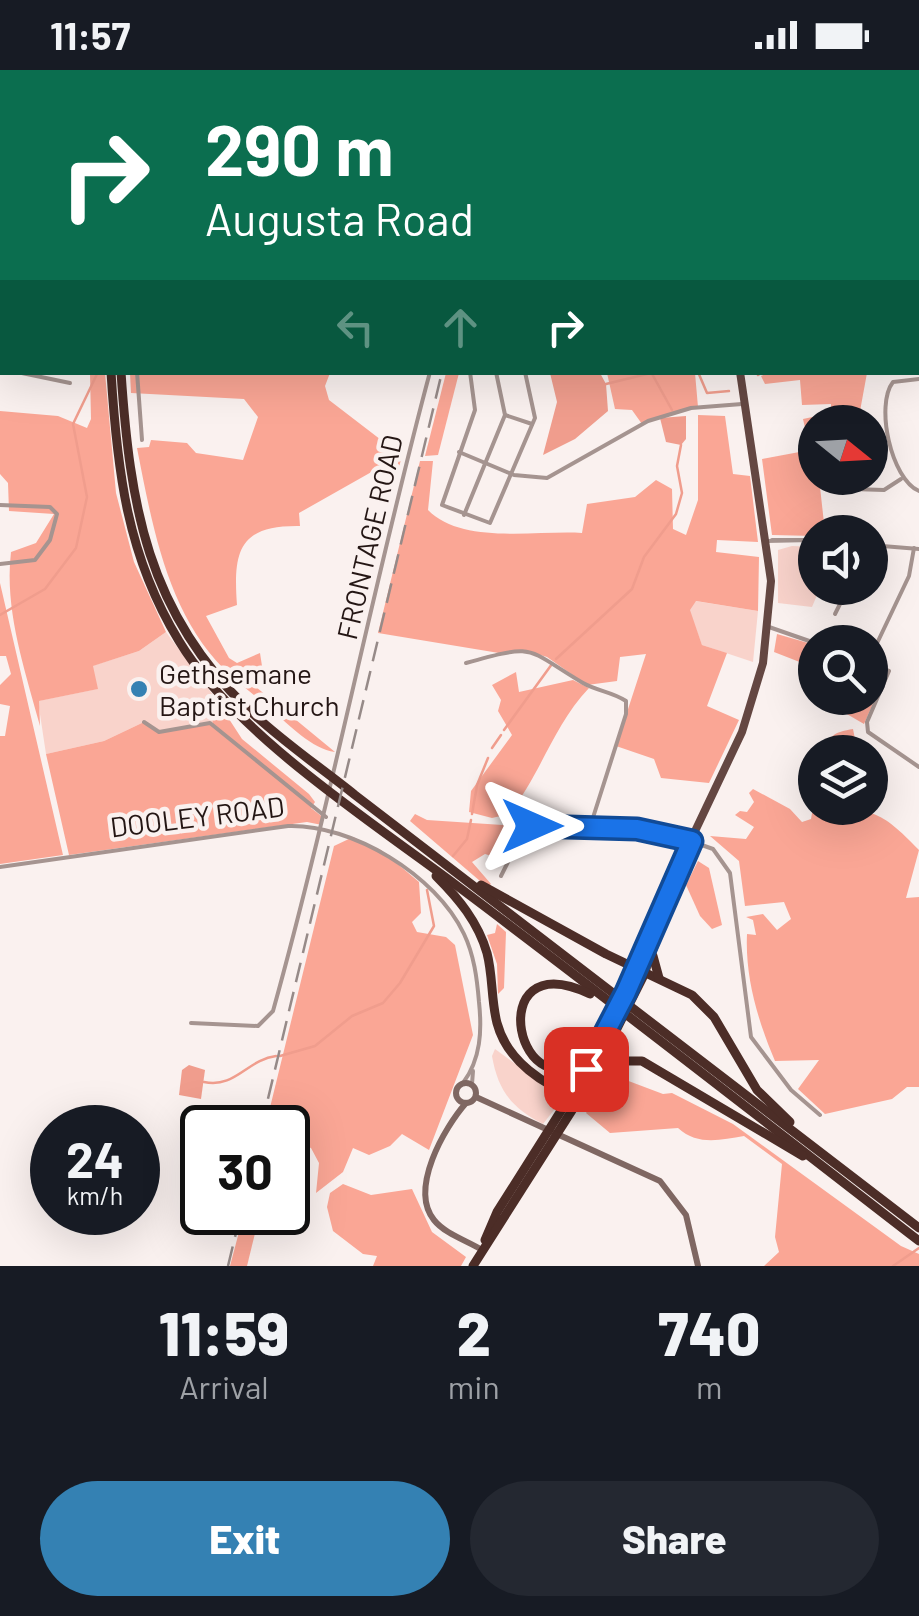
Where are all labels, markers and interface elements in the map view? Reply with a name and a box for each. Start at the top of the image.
text: 11:57 [50,12,130,58]
text: 290 m [205,106,394,190]
icon: right [40,110,170,240]
text: Augusta Road [205,191,474,245]
icon: left [328,300,383,355]
icon: ahead [433,300,488,355]
icon: right [538,300,593,355]
north arrow [798,405,888,495]
map controls [798,405,888,825]
street label: FRONTAGE ROAD [329,431,409,643]
button: sound [798,515,888,605]
button: search [798,625,888,715]
place label: Gethsemane Baptist Church [159,656,340,722]
marker: Gethsemane Baptist Church [128,678,150,700]
button: layers [798,735,888,825]
position arrow [480,774,584,878]
street label: DOOLEY ROAD [108,788,286,844]
pin [544,1027,629,1112]
icon: arrive [559,1042,614,1097]
speed limit sign: 30 [180,1105,310,1235]
text: 24 [66,1128,124,1188]
text: km/h [67,1180,123,1210]
text: 11:59 [159,1296,289,1368]
text: 2 [457,1296,491,1368]
text: 740 [658,1296,760,1368]
text: Arrival [179,1367,269,1405]
text: min [448,1367,500,1405]
text: m [696,1367,723,1405]
button: Exit [40,1481,450,1596]
button: Share [470,1481,879,1596]

